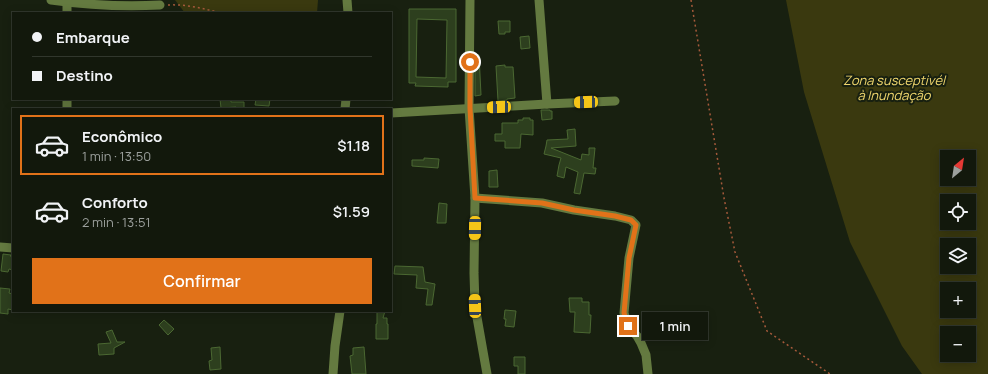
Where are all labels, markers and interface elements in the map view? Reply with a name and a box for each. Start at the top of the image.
text: Embarque [56,27,130,48]
route start [461,53,479,71]
text: Destino [56,65,113,86]
water label: Zona susceptivél à Inundação [843,71,947,104]
car [574,96,598,108]
car [487,101,511,113]
text: Econômico [82,126,162,147]
icon: car [34,127,70,163]
text: $1.18 [337,135,370,156]
text: 1 min · 13:50 [82,147,151,165]
north arrow [940,150,976,186]
map controls [940,150,976,362]
text: Conforto [82,192,148,213]
icon: car [34,193,70,229]
button: locate [940,194,976,230]
text: $1.59 [333,201,370,222]
text: 2 min · 13:51 [82,213,151,231]
car [469,216,481,240]
button: layers [940,238,976,274]
button: Confirmar [32,258,372,304]
button: + [940,282,976,318]
car [469,294,481,318]
callout: 1 min [642,312,708,340]
route end [619,317,637,335]
text: 1 min [660,317,691,335]
button: − [940,326,976,362]

